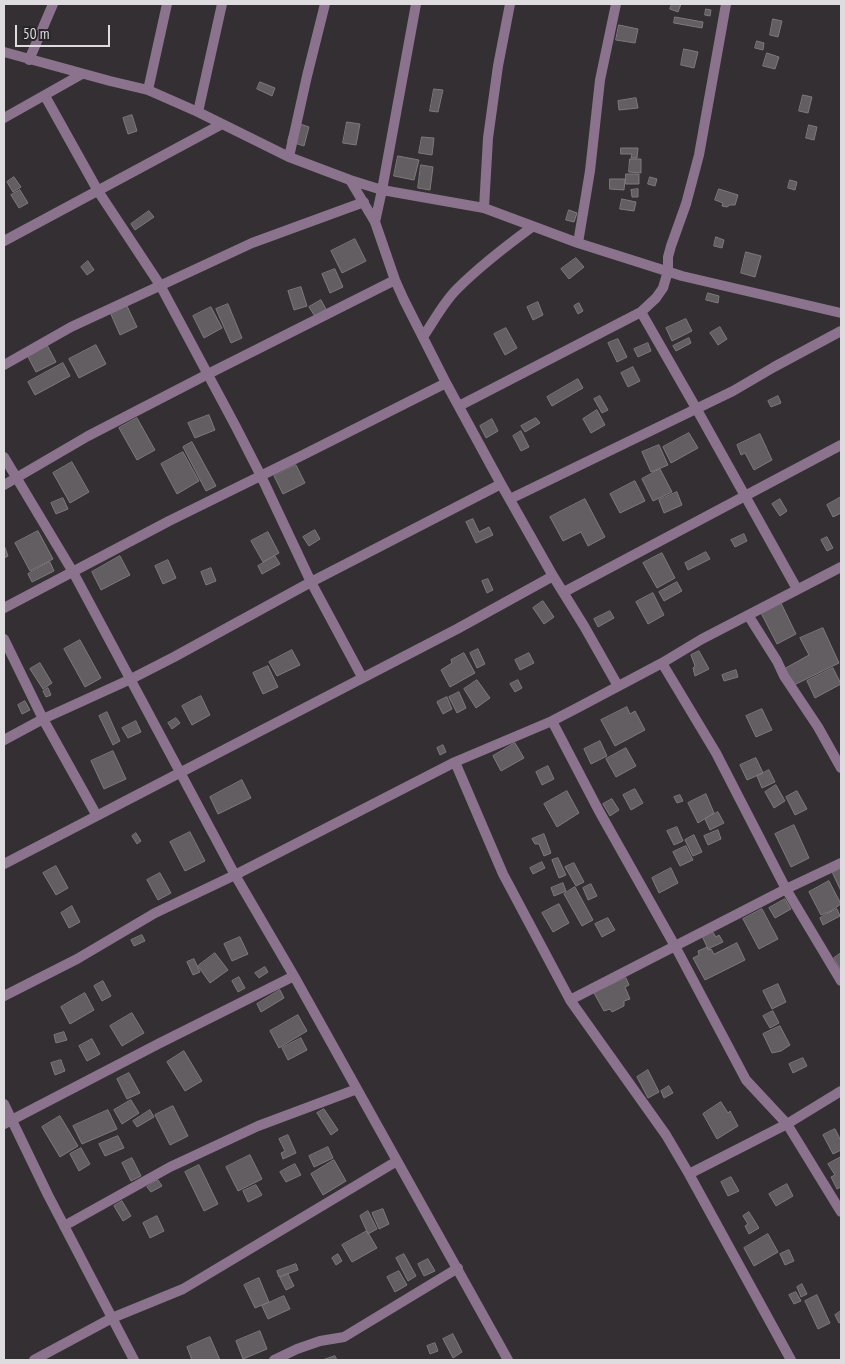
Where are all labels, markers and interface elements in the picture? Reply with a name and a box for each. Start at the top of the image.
scale bar [18,15,112,47]
text: 50 m [23,24,49,43]

